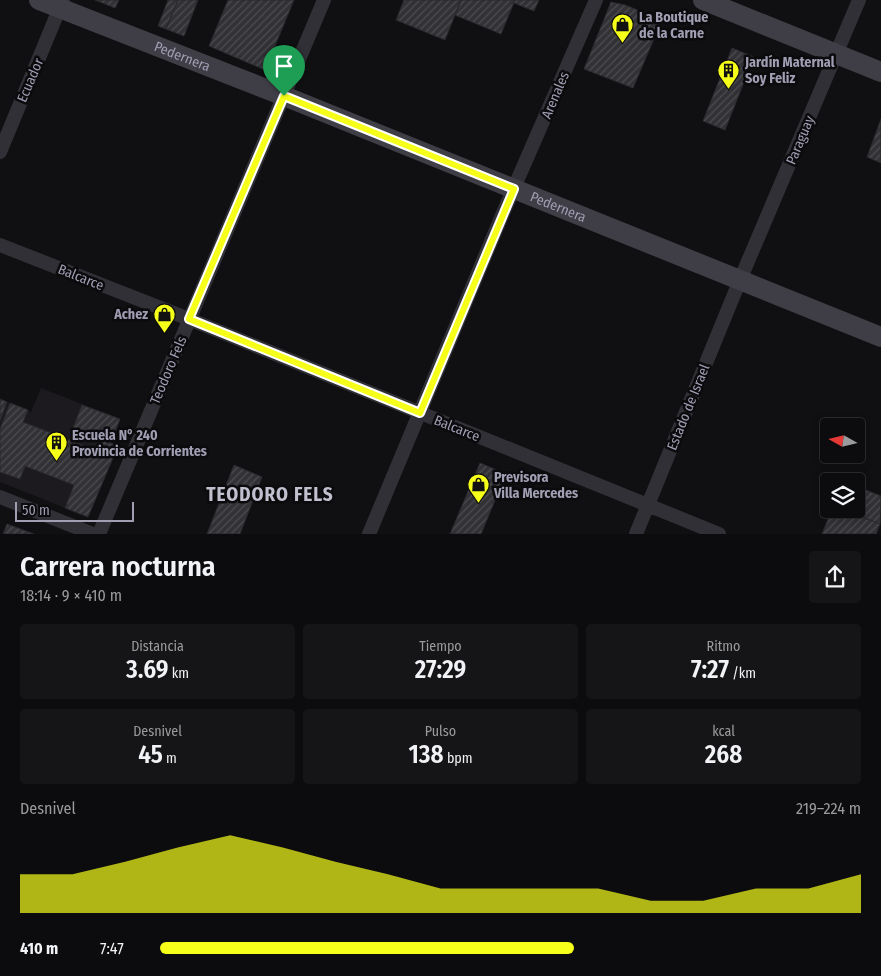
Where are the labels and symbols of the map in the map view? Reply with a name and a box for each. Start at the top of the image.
place label: La Boutique de la Carne [639,9,708,42]
shop icon: La Boutique de la Carne [611,13,635,44]
street label: Pedernera [152,38,213,75]
pin [263,45,305,96]
place label: Jardín Maternal Soy Feliz [744,54,835,87]
street label: Ecuador [14,56,47,105]
building icon: Jardín Maternal Soy Feliz [717,58,741,89]
street label: Arenales [538,69,573,121]
street label: Paraguay [783,113,819,167]
street label: Pedernera [528,188,589,226]
street label: Balcarce [55,261,106,294]
shop icon: Achez [152,302,176,333]
place label: Achez [113,306,148,323]
street label: Teodoro Fels [147,334,190,407]
street label: Estado de Israel [663,361,714,453]
street label: Balcarce [431,412,482,445]
north arrow [820,418,865,462]
place label: Escuela N° 240 Provincia de Corrientes [72,427,207,460]
building icon: Escuela N° 240 Provincia de Corrientes [44,431,68,462]
place label: Previsora Villa Mercedes [493,469,578,502]
shop icon: Previsora Villa Mercedes [466,473,490,504]
district label: TEODORO FELS [206,483,334,506]
scale bar [15,498,134,522]

